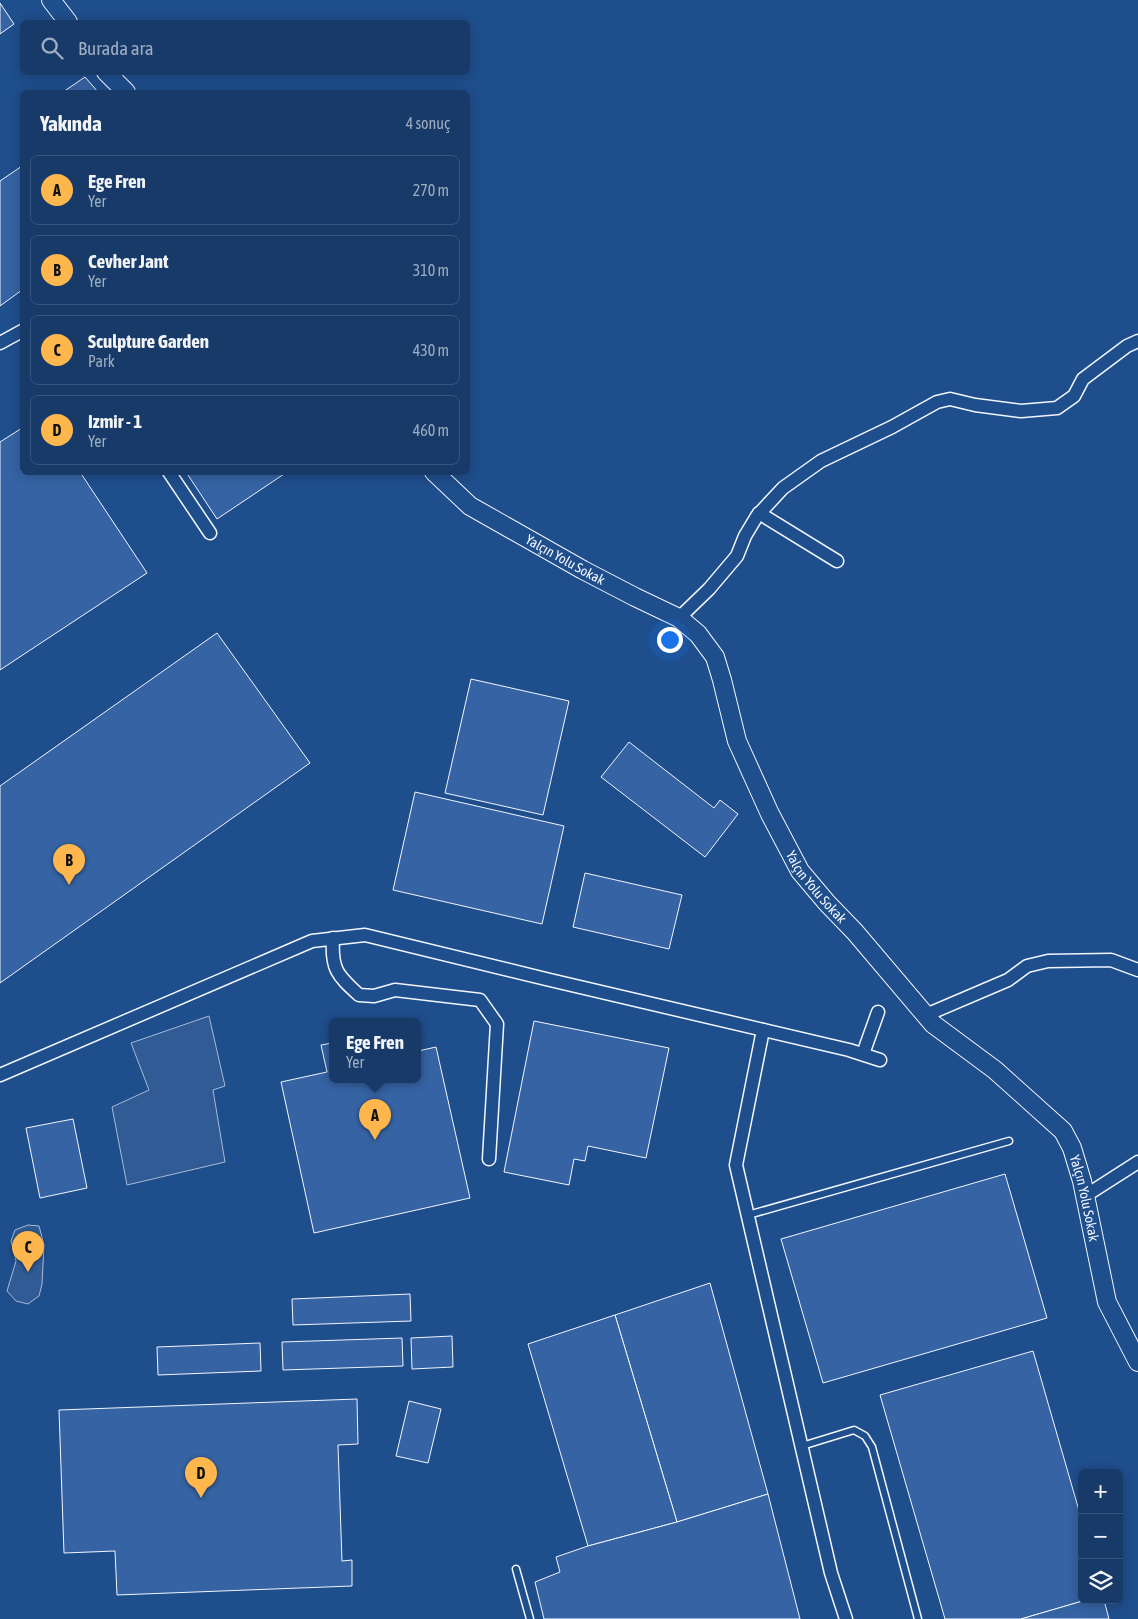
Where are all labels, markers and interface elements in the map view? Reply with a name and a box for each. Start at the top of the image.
search box [20,20,470,75]
icon: search [38,34,66,62]
text: Burada ara [78,37,154,59]
text: Yakında [40,111,102,135]
text: 4 sonuç [406,114,450,132]
text: Ege Fren [88,170,146,192]
text: A [53,181,61,199]
text: 270 m [413,181,449,199]
text: Yer [88,192,106,210]
text: Cevher Jant [88,250,168,272]
text: B [53,261,61,279]
text: 310 m [413,261,449,279]
text: Yer [88,272,106,290]
text: Sculpture Garden [88,330,209,352]
text: C [53,341,61,359]
text: 430 m [413,341,449,359]
text: Park [88,352,115,370]
text: Izmir - 1 [88,410,142,432]
text: D [53,421,61,439]
text: 460 m [413,421,449,439]
text: Yer [88,432,106,450]
street label: Yalçın Yolu Sokak [523,531,608,588]
your location [657,627,683,653]
pin: B [53,844,85,885]
street label: Yalçın Yolu Sokak [783,848,850,926]
popup [329,1018,421,1083]
text: Ege Fren [346,1031,404,1053]
text: Yer [346,1053,364,1071]
pin: A [359,1099,391,1140]
street label: Yalçın Yolu Sokak [1067,1153,1102,1243]
pin: C [12,1231,44,1272]
pin: D [185,1457,217,1498]
map controls [1078,1469,1123,1604]
button: + [1078,1469,1123,1514]
button: − [1078,1514,1123,1559]
button: layers [1078,1559,1123,1604]

